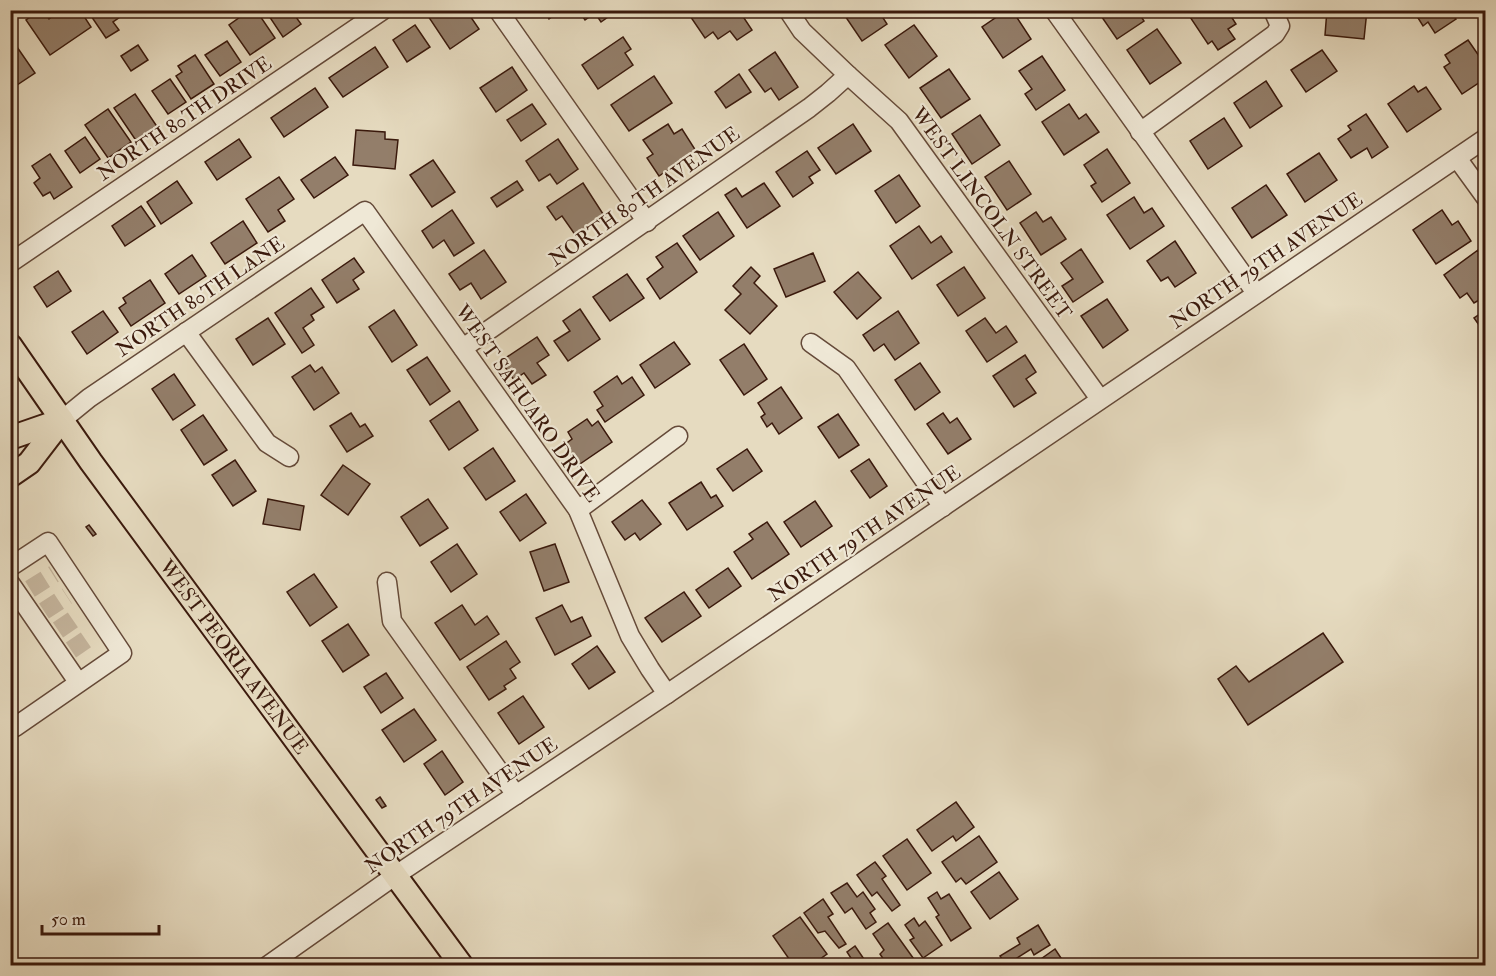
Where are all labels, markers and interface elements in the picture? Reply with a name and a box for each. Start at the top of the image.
street label: NORTH 80TH DRIVE [92,51,276,186]
street label: WEST LINCOLN STREET [906,101,1077,325]
street label: NORTH 80TH AVENUE [544,121,745,272]
street label: NORTH 79TH AVENUE [1165,187,1367,334]
street label: NORTH 80TH LANE [111,231,289,362]
street label: WEST SAHUARO DRIVE [449,299,605,507]
street label: NORTH 79TH AVENUE [763,460,965,607]
street label: WEST PEORIA AVENUE [153,554,314,759]
street label: NORTH 79TH AVENUE [360,732,562,879]
scale bar [42,898,159,936]
text: 50 m [51,908,86,931]

